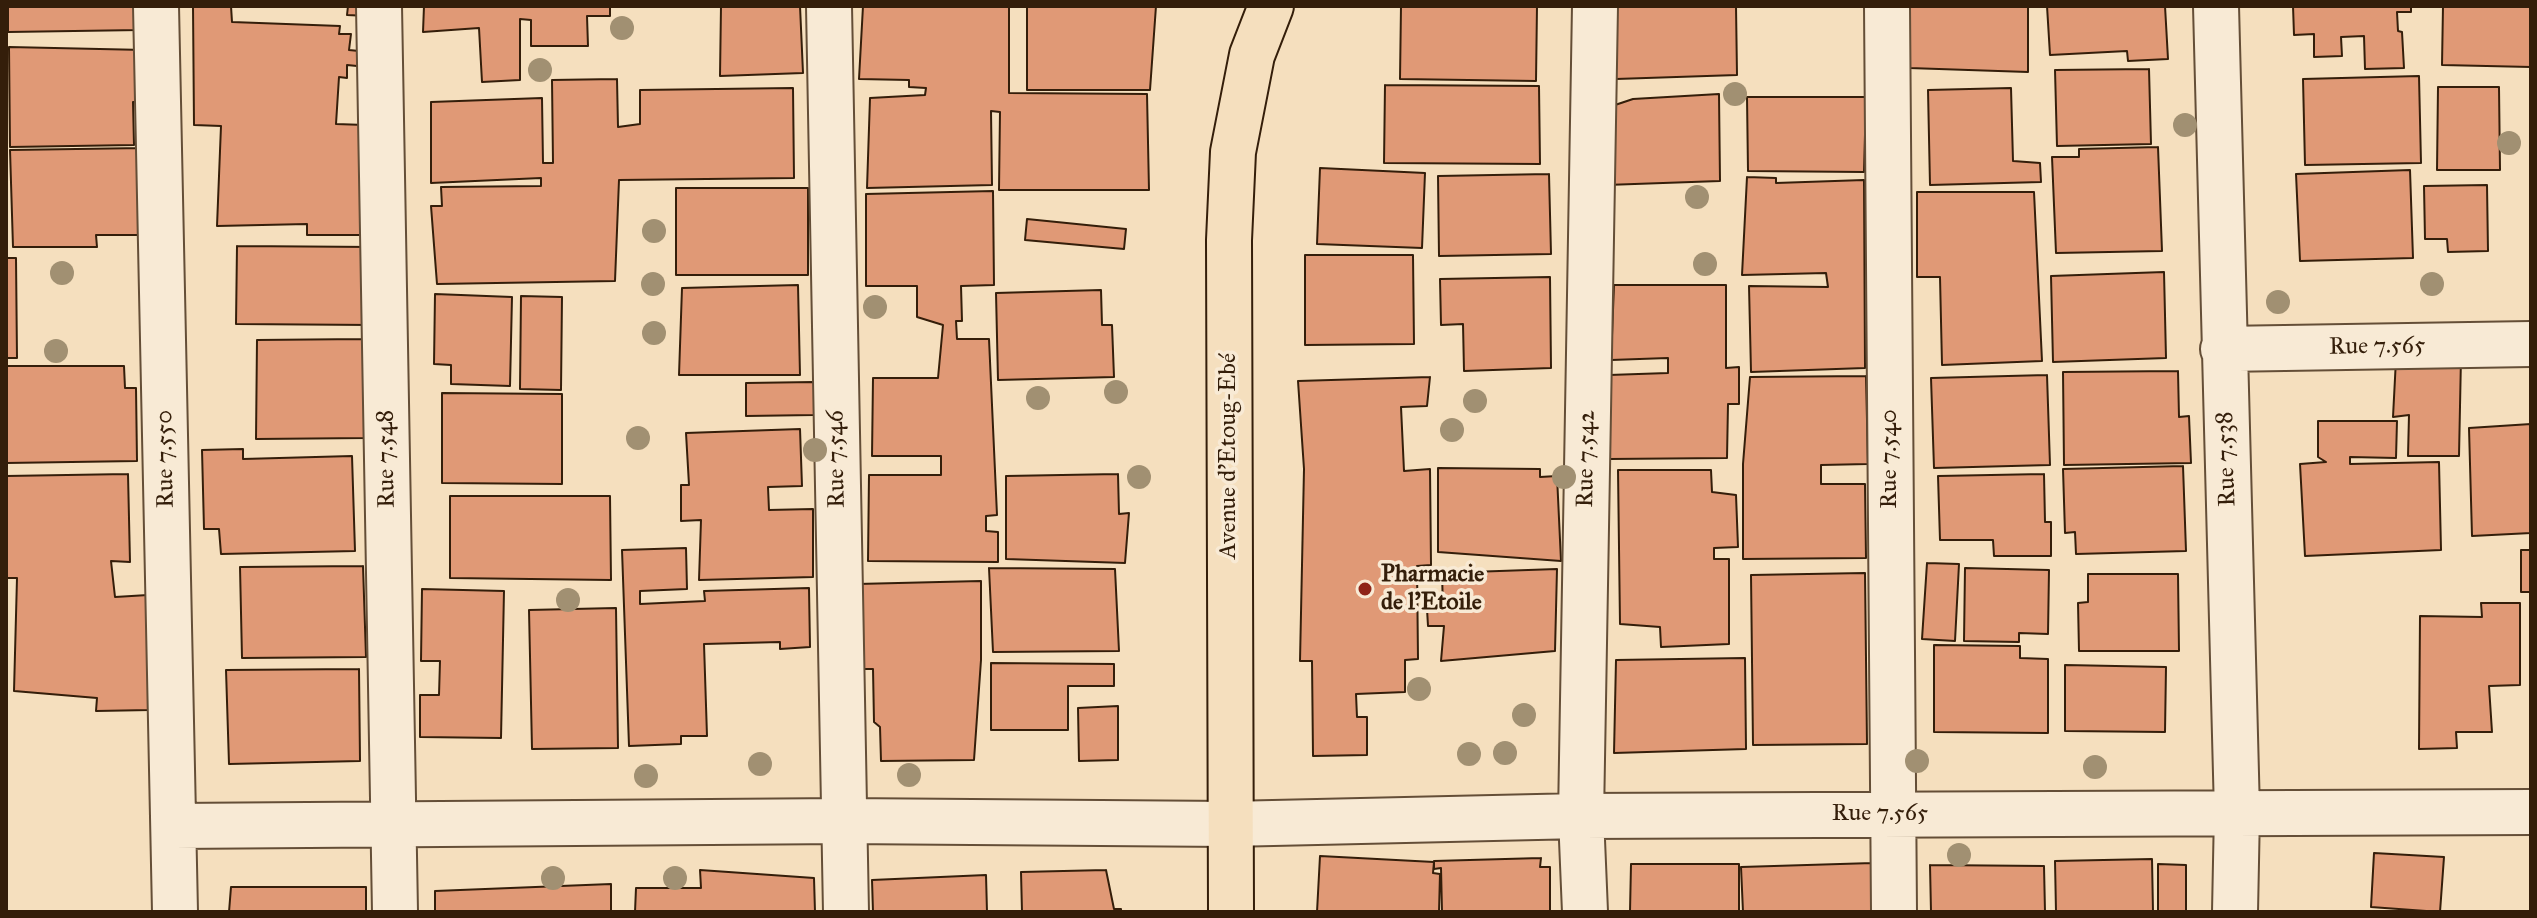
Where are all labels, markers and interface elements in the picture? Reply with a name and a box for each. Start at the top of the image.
street label: Rue 7.565 [2329,332,2425,362]
street label: Avenue d'Etoug-Ebé [1215,353,1243,559]
street label: Rue 7.540 [1876,409,1904,509]
street label: Rue 7.550 [151,410,181,508]
street label: Rue 7.548 [372,410,402,508]
street label: Rue 7.546 [822,410,852,508]
street label: Rue 7.542 [1572,410,1602,508]
street label: Rue 7.538 [2211,411,2243,507]
place label: Pharmacie de l'Etoile [1381,561,1484,617]
marker: Pharmacie de l'Etoile [1356,580,1374,598]
street label: Rue 7.565 [1832,800,1928,828]

